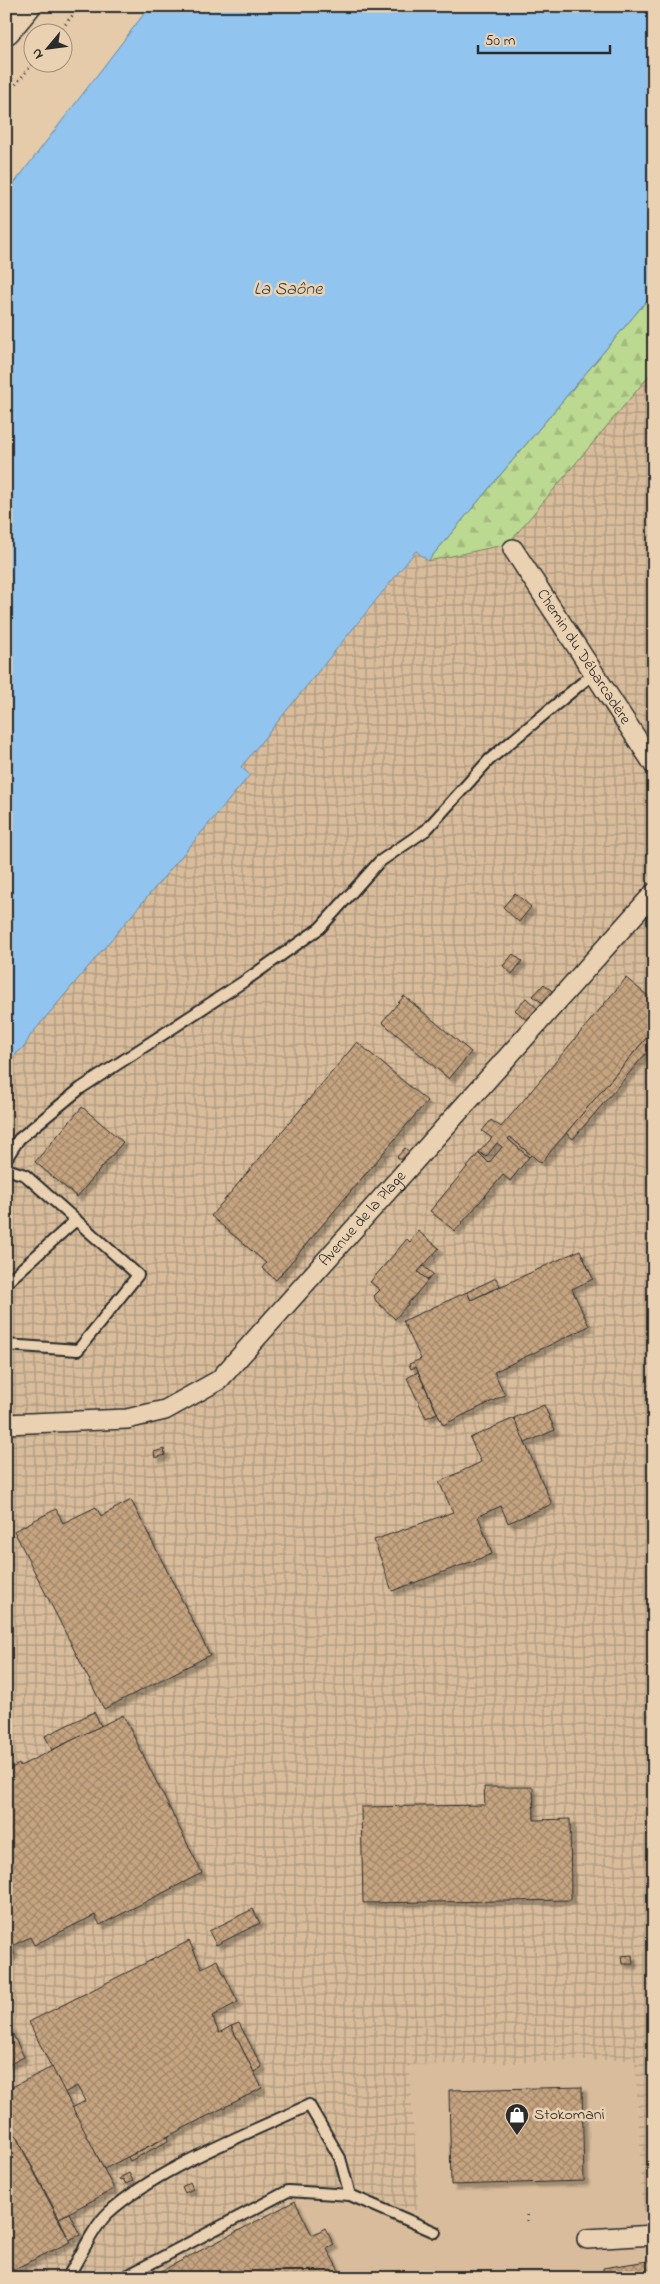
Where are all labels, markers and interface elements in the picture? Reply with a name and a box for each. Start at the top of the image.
north arrow [22,22,72,72]
scale bar [478,22,610,54]
text: 50 m [485,30,516,52]
text: N [26,44,49,63]
water label: La Saône [254,277,323,303]
street label: Chemin du Débarcadère [530,584,637,730]
street label: Avenue de la Plage [314,1165,413,1272]
shop icon: Stokomani [504,2102,530,2136]
place label: Stokomani [534,2103,605,2127]

